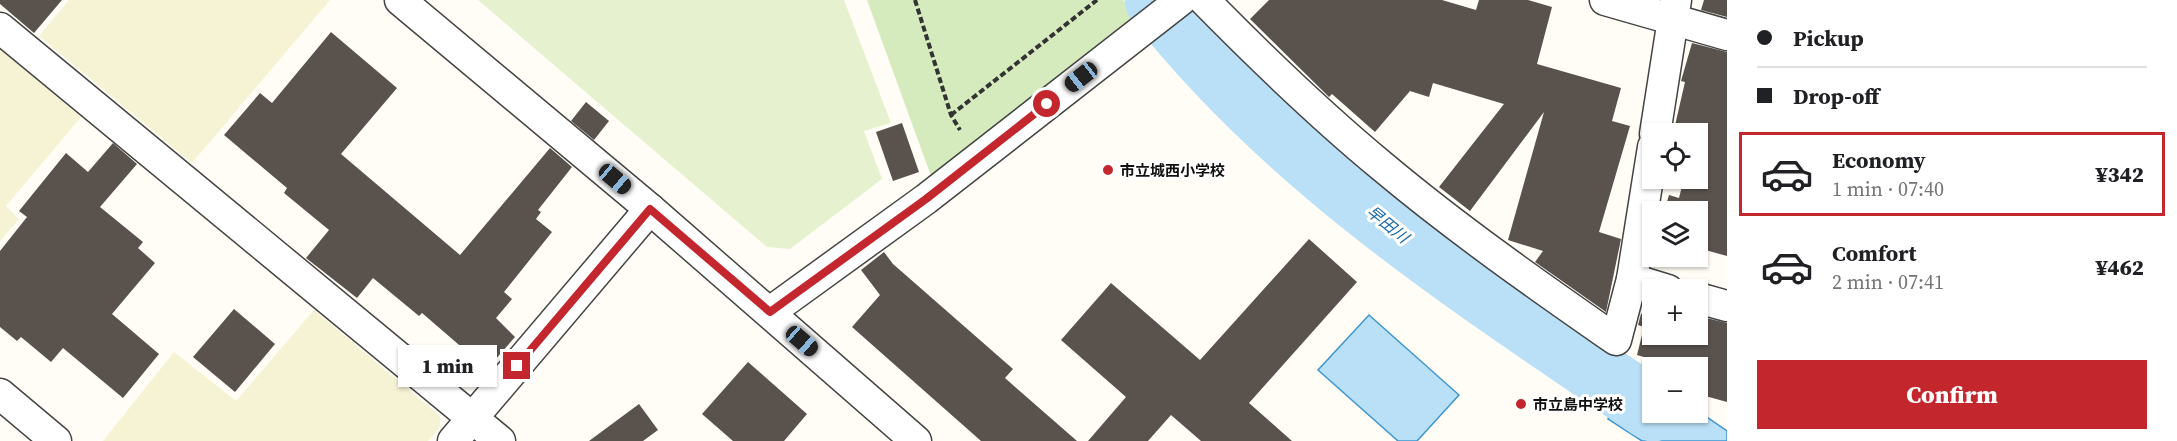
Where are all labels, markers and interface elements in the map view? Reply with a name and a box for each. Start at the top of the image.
text: Pickup [1793,23,1864,53]
car [1061,59,1101,95]
text: Drop-off [1793,81,1879,111]
route start [1033,90,1060,117]
map controls [1642,123,1708,423]
button: locate [1642,123,1708,189]
text: Economy [1832,145,1926,175]
icon: car [1760,147,1814,201]
text: ¥342 [2096,159,2144,189]
place label: 市立城西小学校 [1120,160,1225,181]
car [595,161,635,197]
marker: 市立城西小学校 [1101,163,1115,177]
text: 1 min · 07:40 [1832,175,1944,203]
water label: 早田川 [1362,200,1415,249]
button: layers [1642,201,1708,267]
text: Comfort [1832,238,1916,268]
icon: car [1760,240,1814,294]
text: ¥462 [2096,252,2144,282]
text: 2 min · 07:41 [1832,268,1944,296]
button: + [1642,279,1708,345]
car [783,322,821,360]
callout: 1 min [397,345,496,387]
text: 1 min [421,352,474,380]
route end [503,352,530,379]
button: − [1642,357,1708,423]
button: Confirm [1757,360,2147,429]
place label: 市立島中学校 [1533,394,1623,415]
marker: 市立島中学校 [1514,397,1528,411]

